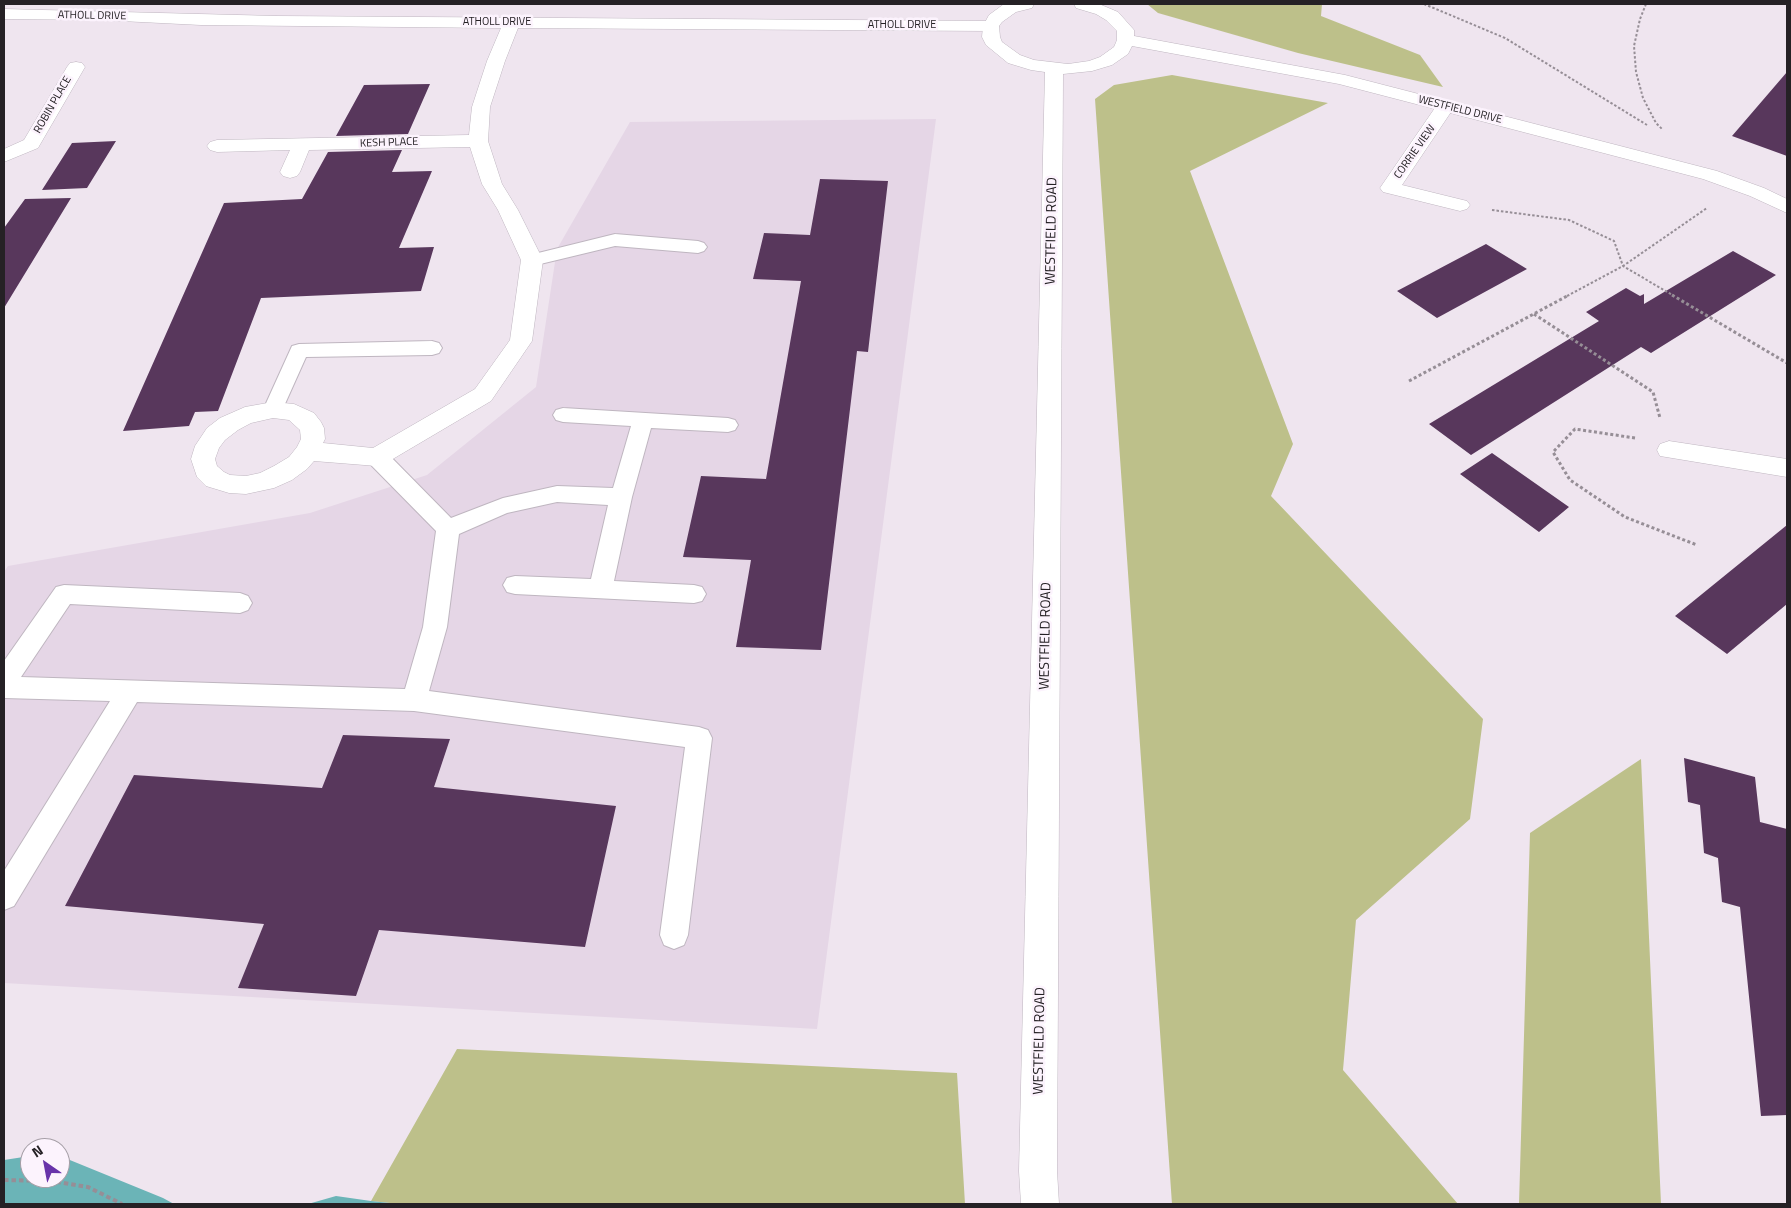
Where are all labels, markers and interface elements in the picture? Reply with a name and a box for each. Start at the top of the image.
street label: ATHOLL DRIVE [58,9,126,23]
street label: ATHOLL DRIVE [463,15,531,29]
street label: ATHOLL DRIVE [868,18,936,32]
street label: ROBIN PLACE [31,74,75,136]
street label: WESTFIELD DRIVE [1417,93,1503,127]
street label: CORRIE VIEW [1392,122,1438,182]
street label: KESH PLACE [360,135,418,151]
street label: WESTFIELD ROAD [1043,177,1061,285]
street label: WESTFIELD ROAD [1037,582,1055,690]
street label: WESTFIELD ROAD [1031,987,1049,1095]
north arrow [20,1138,70,1188]
text: N [27,1139,47,1162]

